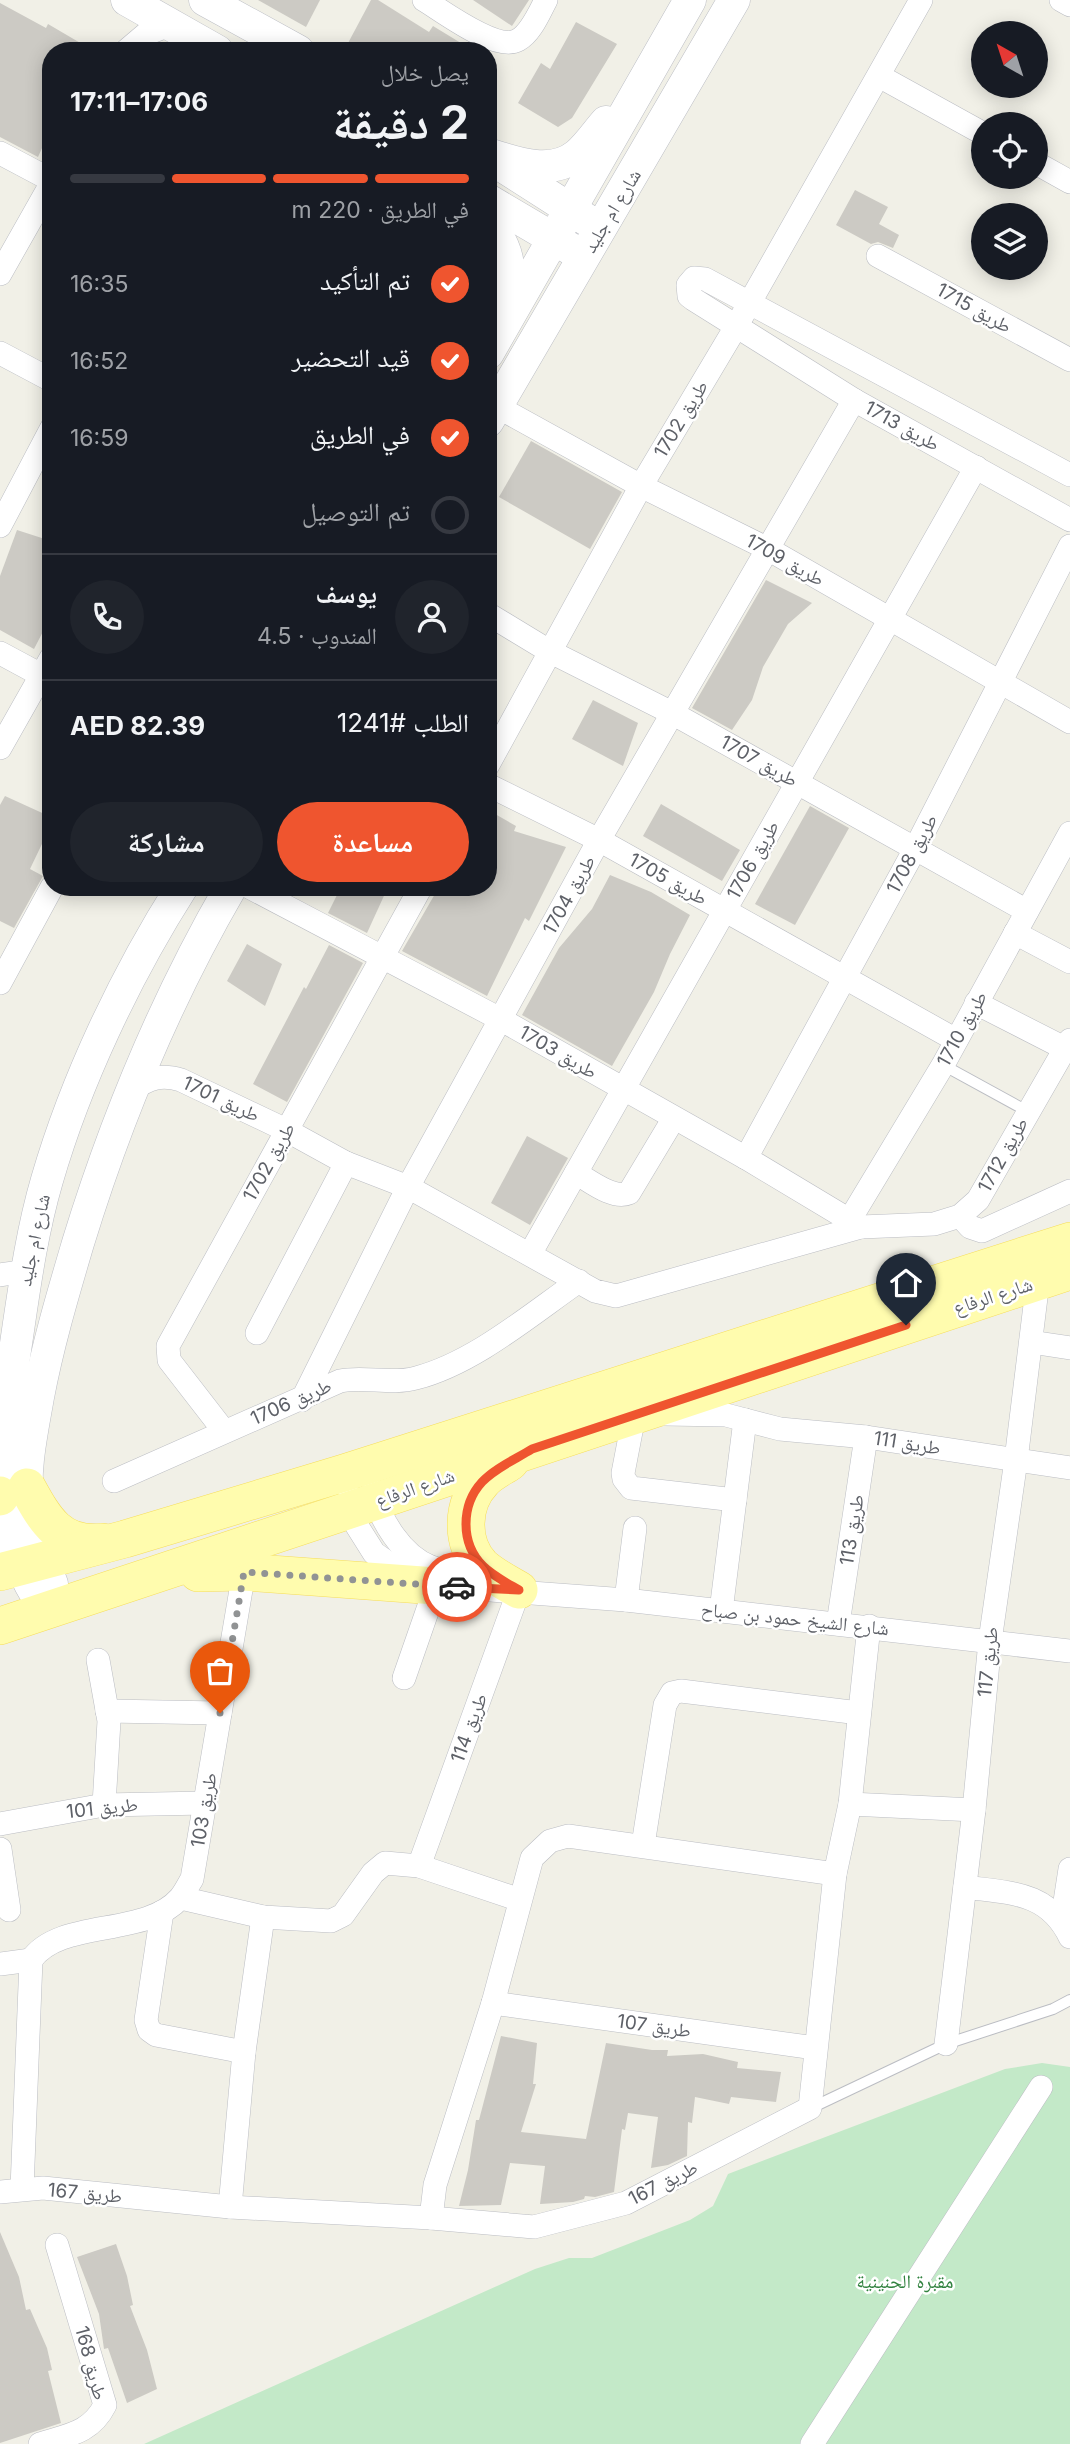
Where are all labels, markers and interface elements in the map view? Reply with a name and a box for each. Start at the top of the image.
north arrow [971,21,1048,98]
map controls [971,21,1048,280]
text: يصل خلال [381,59,469,87]
text: 17:06–17:11 [70,86,208,117]
text: 2 دقيقة [333,94,469,150]
button: locate [971,112,1048,189]
street label: شارع ام جليد [578,165,648,258]
text: في الطريق · 220 m [292,196,469,224]
button: layers [971,203,1048,280]
text: تم التأكيد [320,265,410,296]
icon: check [431,265,469,303]
text: 16:35 [70,270,128,298]
street label: طريق 1715 [933,278,1015,338]
text: قيد التحضير [292,342,410,373]
icon: check [431,342,469,380]
text: 16:52 [70,347,128,375]
street label: طريق 1702 [649,376,713,462]
street label: طريق 1713 [860,396,944,456]
text: في الطريق [310,419,410,450]
icon: check [431,419,469,457]
text: 16:59 [70,424,129,452]
text: تم التوصيل [302,496,410,527]
street label: طريق 1709 [742,529,828,591]
text: يوسف [316,578,377,609]
button: phone [70,580,144,654]
button: person [395,580,469,654]
text: المندوب · 4.5 [257,622,377,650]
text: الطلب #1241 [337,707,469,738]
text: AED 82.39 [70,710,205,741]
street label: طريق 1707 [716,730,802,792]
button: مشاركة [70,802,263,882]
button: مساعدة [277,802,469,882]
street label: طريق 1708 [882,811,942,897]
street label: طريق 1706 [722,817,784,903]
street label: طريق 1705 [625,848,711,910]
street label: طريق 1704 [538,851,600,939]
street label: طريق 1710 [932,987,992,1071]
street label: طريق 1703 [515,1020,601,1084]
street label: طريق 1701 [179,1071,263,1127]
street label: طريق 1712 [973,1114,1033,1196]
street label: طريق 1702 [238,1119,300,1205]
street label: شارع ام جليد [13,1192,57,1288]
pin [876,1253,936,1325]
icon: home [887,1264,925,1302]
street label: شارع الرفاع [950,1272,1036,1320]
street label: طريق 1706 [247,1374,335,1430]
street label: طريق 111 [872,1426,942,1460]
street label: شارع الرفاع [373,1464,457,1512]
street label: طريق 113 [835,1493,869,1567]
courier [422,1552,492,1622]
icon: car [438,1568,476,1606]
street label: شارع الشيخ حمود بن صباح [700,1598,890,1641]
street label: طريق 117 [973,1626,1003,1698]
pin [190,1641,250,1713]
icon: bag [201,1652,239,1690]
street label: طريق 114 [446,1690,492,1766]
street label: طريق 103 [186,1771,222,1849]
street label: طريق 101 [65,1793,139,1823]
street label: طريق 107 [616,2009,692,2043]
street label: طريق 167 [625,2156,701,2210]
street label: طريق 167 [47,2178,123,2208]
park label: مقبرة الحنينية [857,2270,953,2293]
street label: طريق 168 [70,2324,112,2402]

